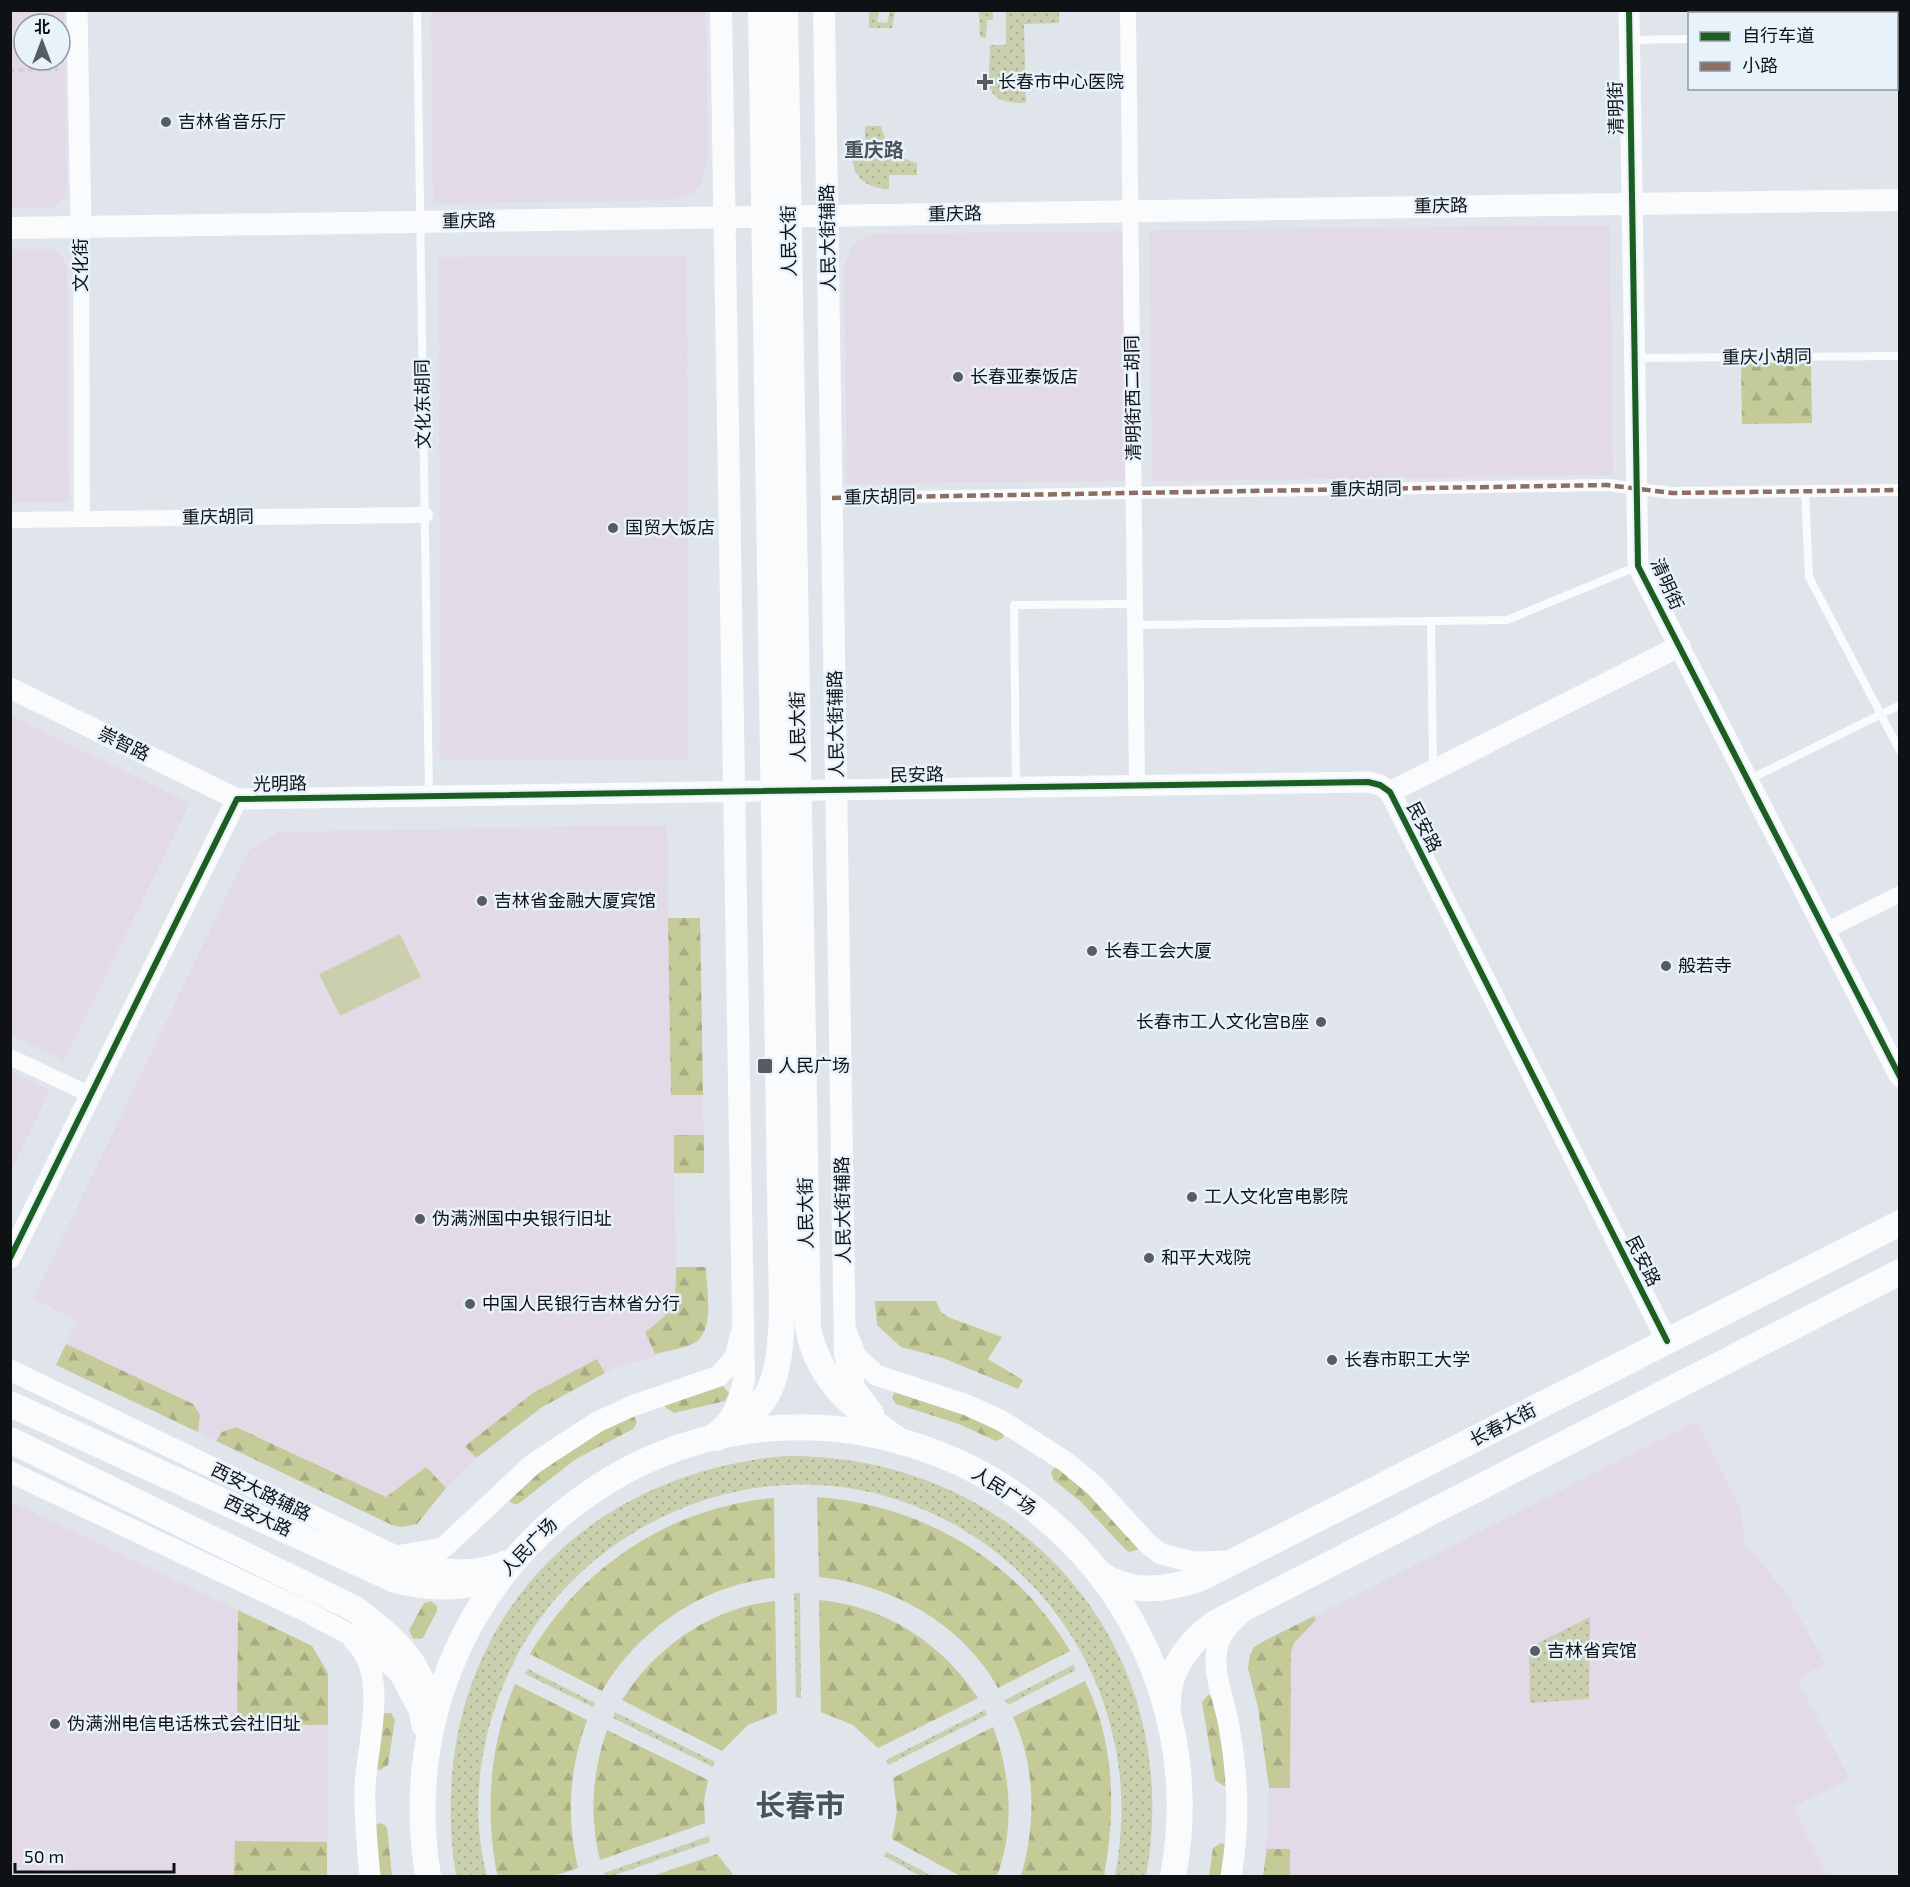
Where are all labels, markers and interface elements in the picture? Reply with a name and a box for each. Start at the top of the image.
north arrow [12,12,72,72]
legend [1688,12,1898,90]
text: 北 [34,17,50,36]
text: 自行车道 [1742,24,1814,46]
text: 小路 [1742,54,1778,76]
place label: 长春市中心医院 [998,70,1124,92]
marker: 长春市中心医院 [976,73,994,91]
street label: 清明街 [1604,81,1626,135]
place label: 吉林省音乐厅 [178,110,286,132]
marker: 吉林省音乐厅 [159,115,173,129]
district label: 重庆路 [844,137,904,161]
street label: 人民大街辅路 [815,184,839,292]
street label: 重庆路 [1414,194,1468,216]
street label: 重庆路 [928,202,982,224]
street label: 人民大街 [776,205,800,277]
street label: 重庆路 [442,209,496,231]
street label: 文化街 [69,238,91,292]
street label: 清明街西二胡同 [1120,335,1144,461]
street label: 重庆小胡同 [1722,344,1812,368]
street label: 文化东胡同 [410,359,434,449]
place label: 长春亚泰饭店 [970,365,1078,387]
marker: 长春亚泰饭店 [951,370,965,384]
street label: 重庆胡同 [1330,476,1402,500]
street label: 重庆胡同 [844,484,916,508]
street label: 重庆胡同 [182,504,254,528]
place label: 国贸大饭店 [625,516,715,538]
marker: 国贸大饭店 [606,521,620,535]
street label: 清明街 [1647,554,1689,613]
street label: 人民大街辅路 [823,670,847,778]
street label: 人民大街 [785,691,809,763]
street label: 崇智路 [95,721,154,765]
street label: 民安路 [890,763,944,785]
street label: 光明路 [253,772,307,794]
street label: 民安路 [1403,797,1447,856]
place label: 吉林省金融大厦宾馆 [494,889,656,911]
marker: 吉林省金融大厦宾馆 [475,894,489,908]
place label: 长春工会大厦 [1104,939,1212,961]
marker: 长春工会大厦 [1085,944,1099,958]
place label: 般若寺 [1678,954,1732,976]
marker: 般若寺 [1659,959,1673,973]
place label: 长春市工人文化宫B座 [1136,1010,1309,1032]
marker: 长春市工人文化宫B座 [1314,1015,1328,1029]
place label: 人民广场 [778,1054,850,1076]
marker: 人民广场 [756,1057,774,1075]
street label: 人民大街辅路 [830,1156,854,1264]
street label: 人民大街 [793,1177,817,1249]
place label: 工人文化宫电影院 [1204,1185,1348,1207]
marker: 工人文化宫电影院 [1185,1190,1199,1204]
place label: 伪满洲国中央银行旧址 [432,1207,612,1229]
marker: 伪满洲国中央银行旧址 [413,1212,427,1226]
street label: 民安路 [1622,1231,1666,1290]
place label: 和平大戏院 [1161,1246,1251,1268]
marker: 和平大戏院 [1142,1251,1156,1265]
place label: 中国人民银行吉林省分行 [482,1292,680,1314]
marker: 中国人民银行吉林省分行 [463,1297,477,1311]
place label: 长春市职工大学 [1344,1348,1470,1370]
marker: 长春市职工大学 [1325,1353,1339,1367]
street label: 长春大街 [1465,1398,1540,1450]
street label: 西安大路辅路 [208,1459,314,1525]
street label: 人民广场 [968,1461,1041,1519]
street label: 西安大路 [221,1491,295,1541]
street label: 人民广场 [495,1513,561,1580]
place label: 吉林省宾馆 [1547,1639,1637,1661]
marker: 吉林省宾馆 [1528,1644,1542,1658]
place label: 伪满洲电信电话株式会社旧址 [67,1712,301,1734]
marker: 伪满洲电信电话株式会社旧址 [48,1717,62,1731]
district label: 长春市 [755,1786,845,1822]
scale bar [15,1836,174,1874]
text: 50 m [24,1845,64,1867]

